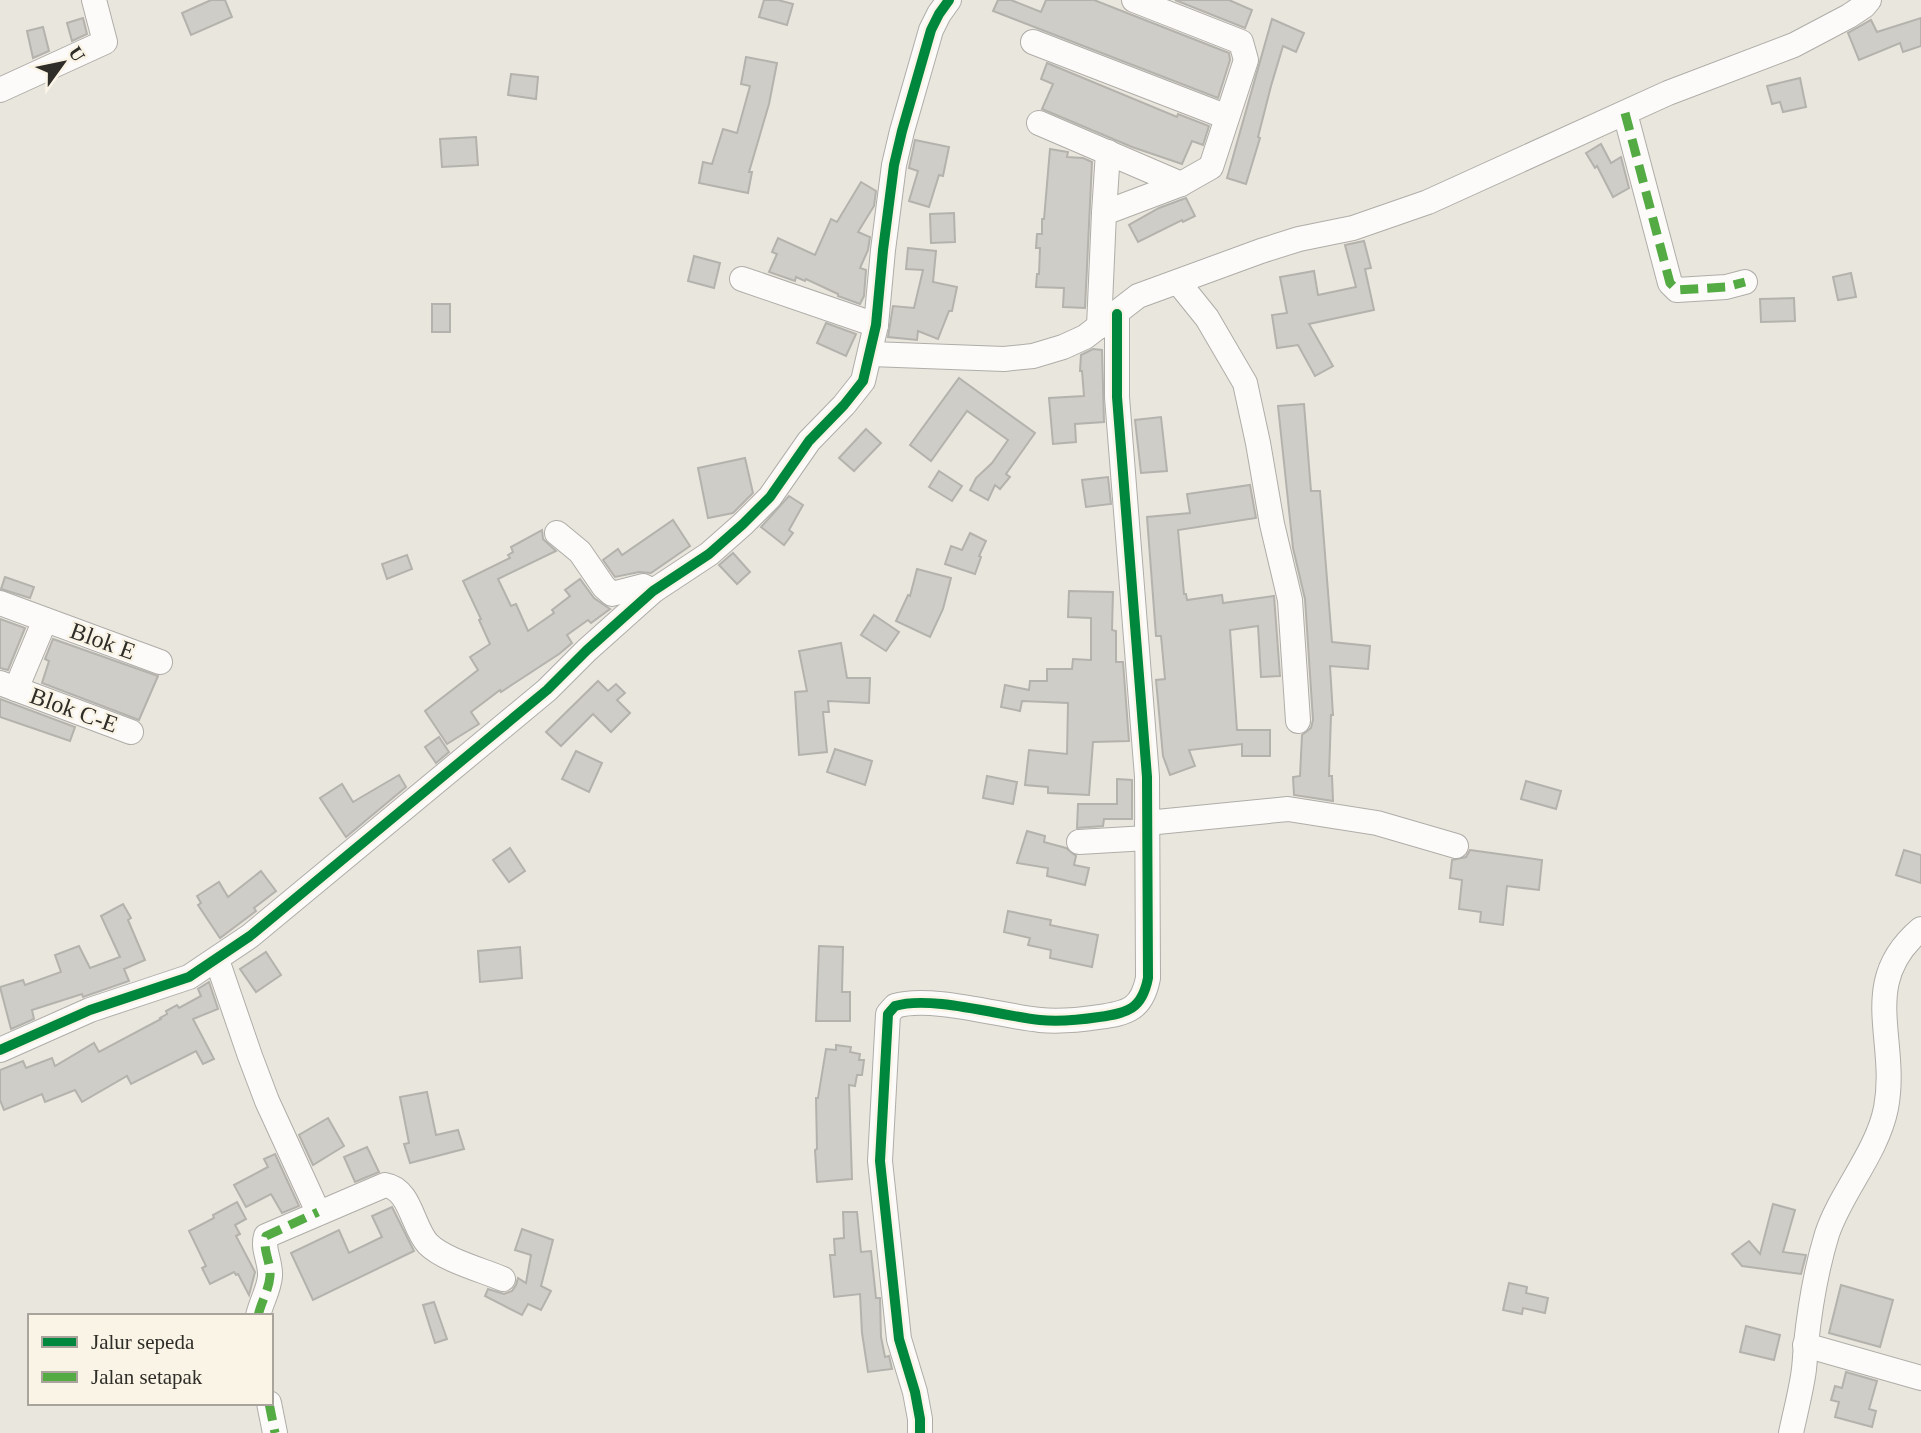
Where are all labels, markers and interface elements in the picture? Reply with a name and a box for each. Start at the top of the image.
north arrow [28,28,98,98]
text: U [64,43,90,66]
street label: Blok E [67,617,139,665]
street label: Blok C-E [27,682,121,738]
legend [28,1314,273,1405]
text: Jalur sepeda [91,1330,195,1354]
text: Jalan setapak [91,1365,203,1389]

